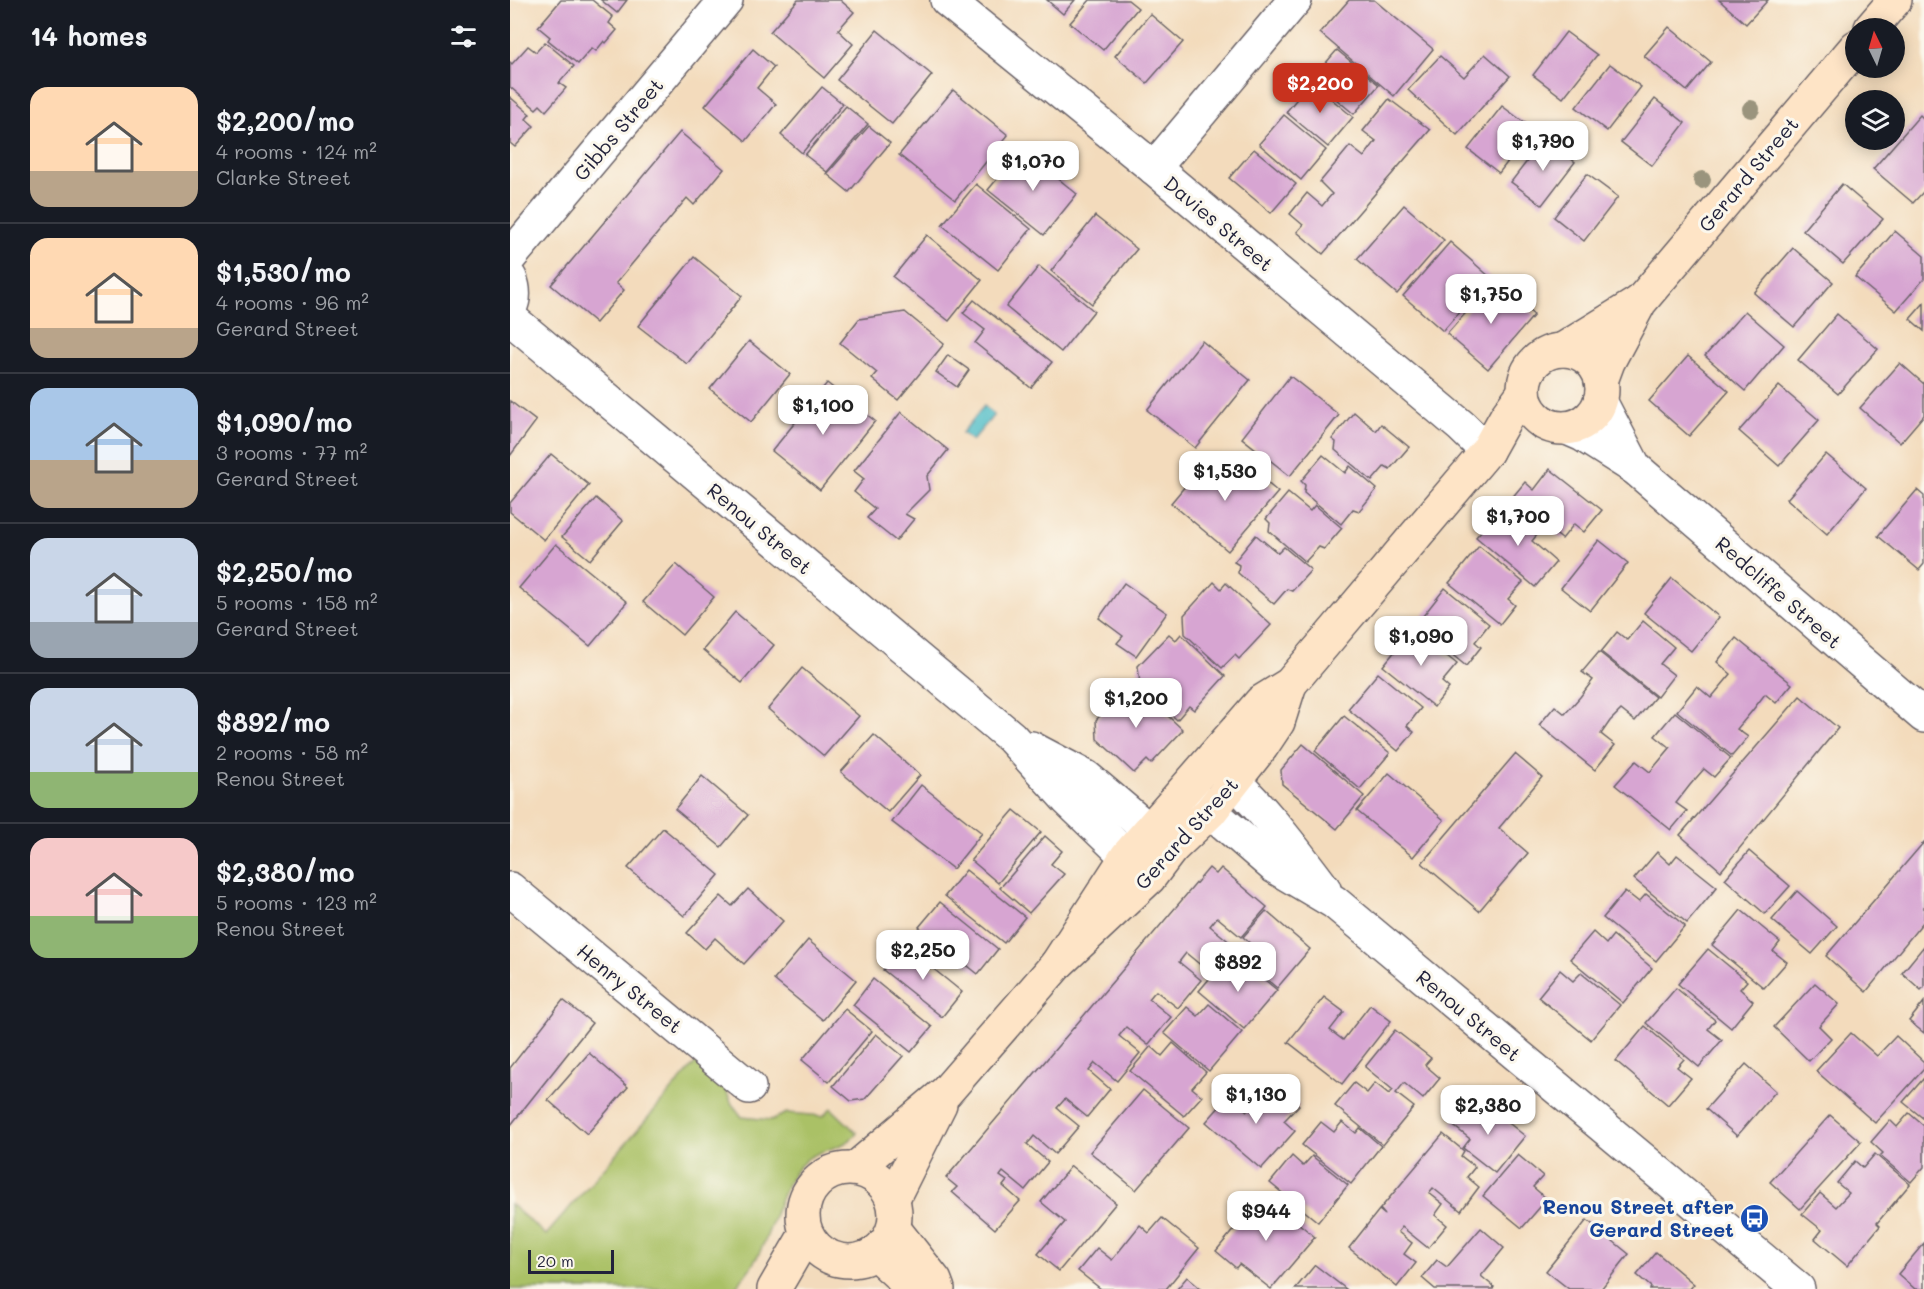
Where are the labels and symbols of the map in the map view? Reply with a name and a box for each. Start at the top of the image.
north arrow [1845,18,1905,78]
pin: $2,200 [1271,63,1369,114]
street label: Gibbs Street [567,72,669,186]
street label: Gerard Street [1692,111,1804,237]
pin: $1,790 [1494,121,1592,172]
pin: $1,070 [984,141,1082,192]
street label: Davies Street [1159,170,1279,276]
pin: $1,750 [1442,274,1540,325]
pin: $1,100 [774,385,872,436]
pin: $1,530 [1176,451,1274,502]
street label: Renou Street [702,477,818,579]
pin: $1,700 [1469,496,1567,547]
street label: Redcliffe Street [1711,530,1847,654]
pin: $1,090 [1372,616,1470,667]
pin: $1,200 [1087,678,1185,729]
street label: Gerard Street [1129,771,1243,895]
pin: $2,250 [874,930,972,981]
street label: Henry Street [572,938,688,1038]
pin: $892 [1202,942,1274,993]
street label: Renou Street [1411,964,1527,1066]
pin: $1,130 [1207,1074,1305,1125]
pin: $2,380 [1439,1085,1537,1136]
pin: $944 [1230,1191,1302,1242]
place label: Renou Street after Gerard Street [1542,1193,1734,1242]
bus stop icon: Renou Street after Gerard Street [1739,1202,1771,1234]
scale bar [528,1247,614,1274]

